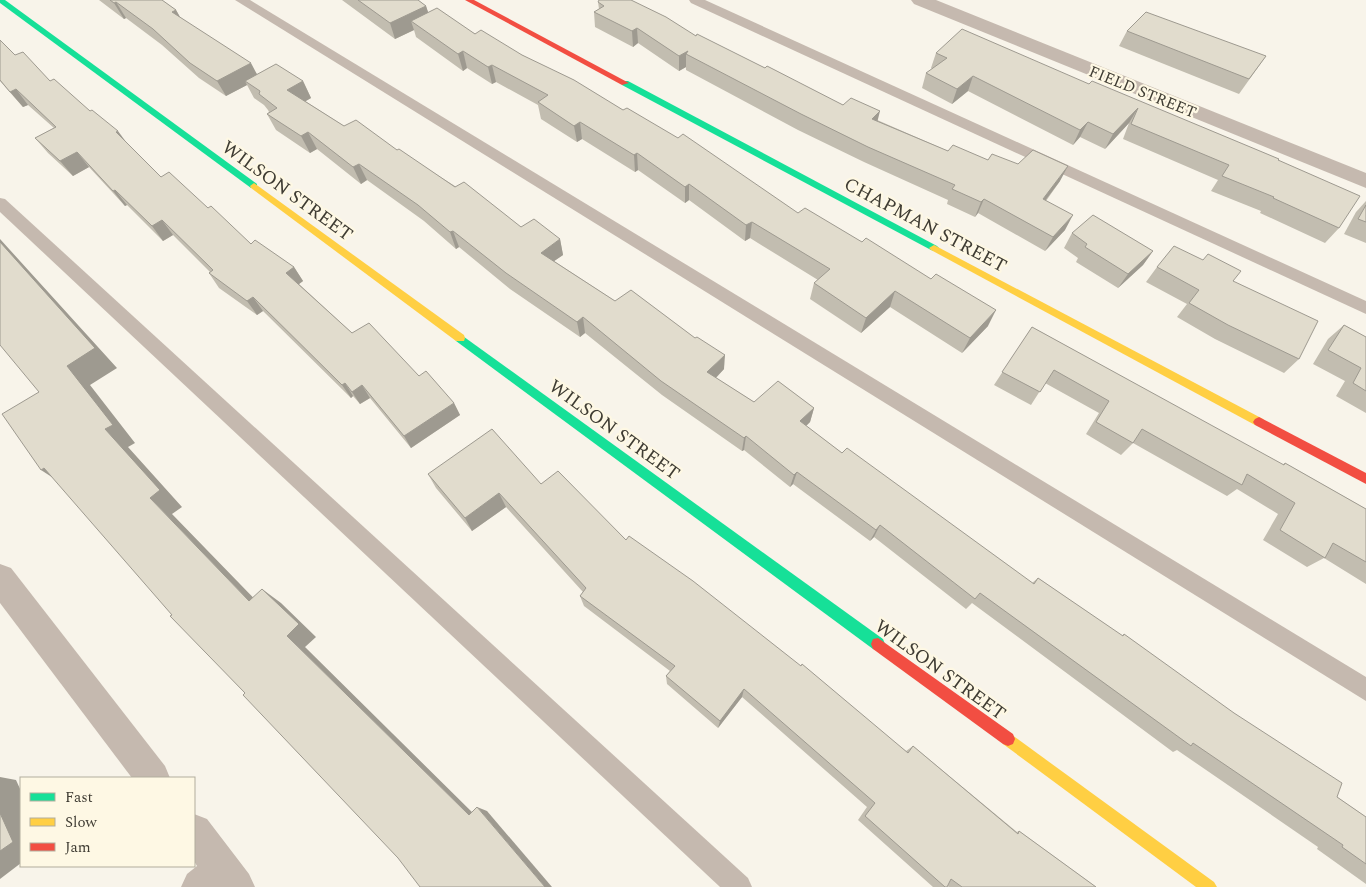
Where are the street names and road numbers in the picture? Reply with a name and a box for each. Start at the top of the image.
street label: FIELD STREET [1085,59,1200,125]
street label: WILSON STREET [215,134,359,249]
street label: CHAPMAN STREET [839,170,1012,281]
street label: WILSON STREET [542,373,686,488]
street label: WILSON STREET [868,613,1012,728]

